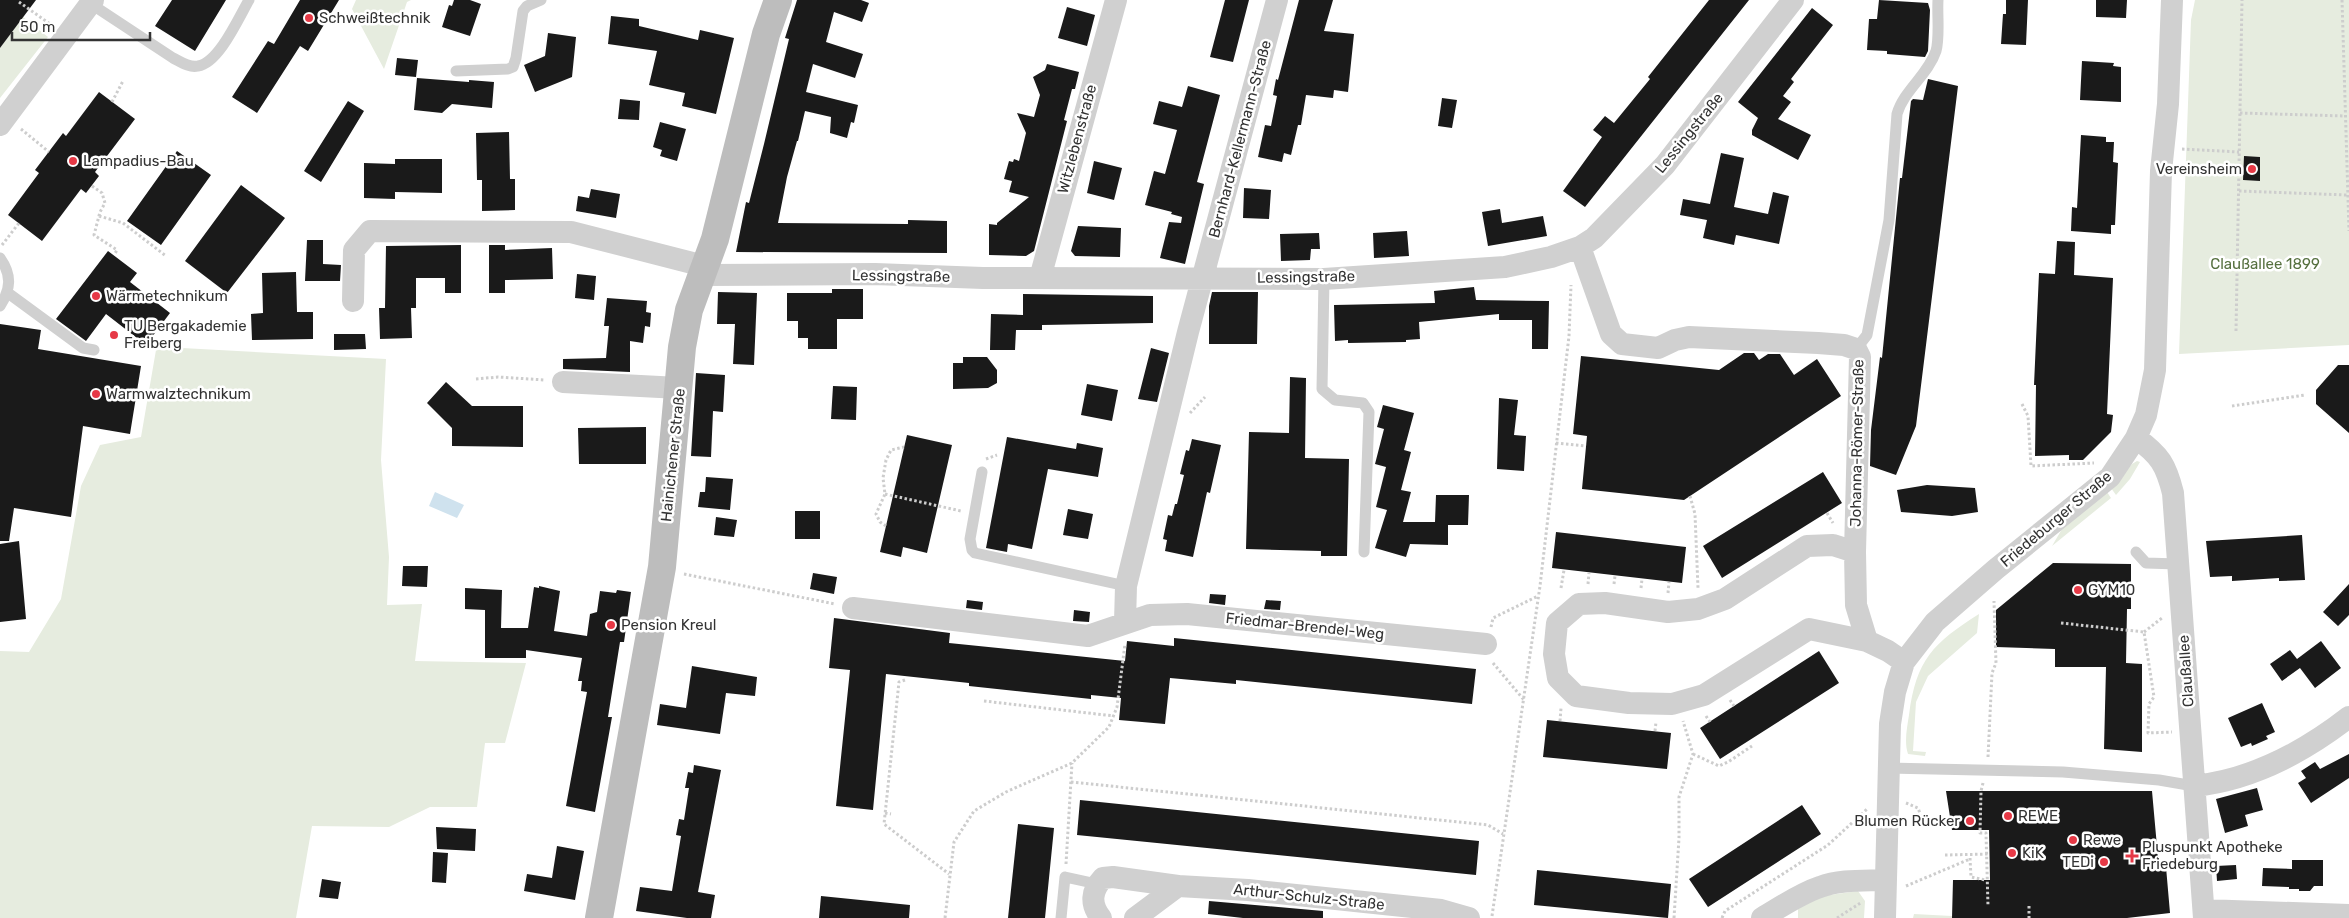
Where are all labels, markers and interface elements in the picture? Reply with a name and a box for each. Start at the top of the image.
place label: Schweißtechnik [319,9,431,27]
scale bar [12,10,150,42]
marker: Schweißtechnik [303,12,315,24]
text: 50 m [20,18,55,36]
street label: Bernhard-Kellermann-Straße [1205,38,1275,240]
street label: Witzlebenstraße [1054,82,1100,196]
street label: Lessingstraße [1651,89,1727,177]
place label: Lampadius-Bau [83,152,194,170]
marker: Lampadius-Bau [67,155,79,167]
place label: Vereinsheim [2156,160,2242,178]
marker: Vereinsheim [2246,163,2258,175]
park label: Claußallee 1899 [2210,255,2320,273]
street label: Lessingstraße [852,266,950,286]
street label: Lessingstraße [1257,267,1355,287]
place label: Wärmetechnikum [106,287,228,305]
marker: Wärmetechnikum [90,290,102,302]
place label: TU Bergakademie Freiberg [124,317,247,352]
marker: TU Bergakademie Freiberg [108,329,120,341]
street label: Johanna-Römer-Straße [1847,359,1867,527]
place label: Warmwalztechnikum [106,385,251,403]
street label: Hainichener Straße [657,387,689,523]
marker: Warmwalztechnikum [90,388,102,400]
street label: Friedeburger Straße [1997,467,2115,571]
place label: GYM10 [2088,581,2135,599]
marker: GYM10 [2072,584,2084,596]
street label: Friedmar-Brendel-Weg [1225,609,1385,643]
place label: Pension Kreul [621,616,716,634]
marker: Pension Kreul [605,619,617,631]
street label: Claußallee [2175,634,2197,708]
place label: REWE [2018,807,2058,825]
marker: REWE [2002,810,2014,822]
place label: Blumen Rücker [1854,812,1960,830]
marker: Blumen Rücker [1964,815,1976,827]
place label: Rewe [2083,831,2121,849]
marker: Rewe [2067,834,2079,846]
place label: Pluspunkt Apotheke Friedeburg [2142,838,2283,873]
place label: KiK [2022,844,2044,862]
marker: KiK [2006,847,2018,859]
marker: Pluspunkt Apotheke Friedeburg [2126,850,2138,862]
place label: TEDi [2062,853,2094,871]
marker: TEDi [2098,856,2110,868]
street label: Arthur-Schulz-Straße [1233,880,1385,914]

